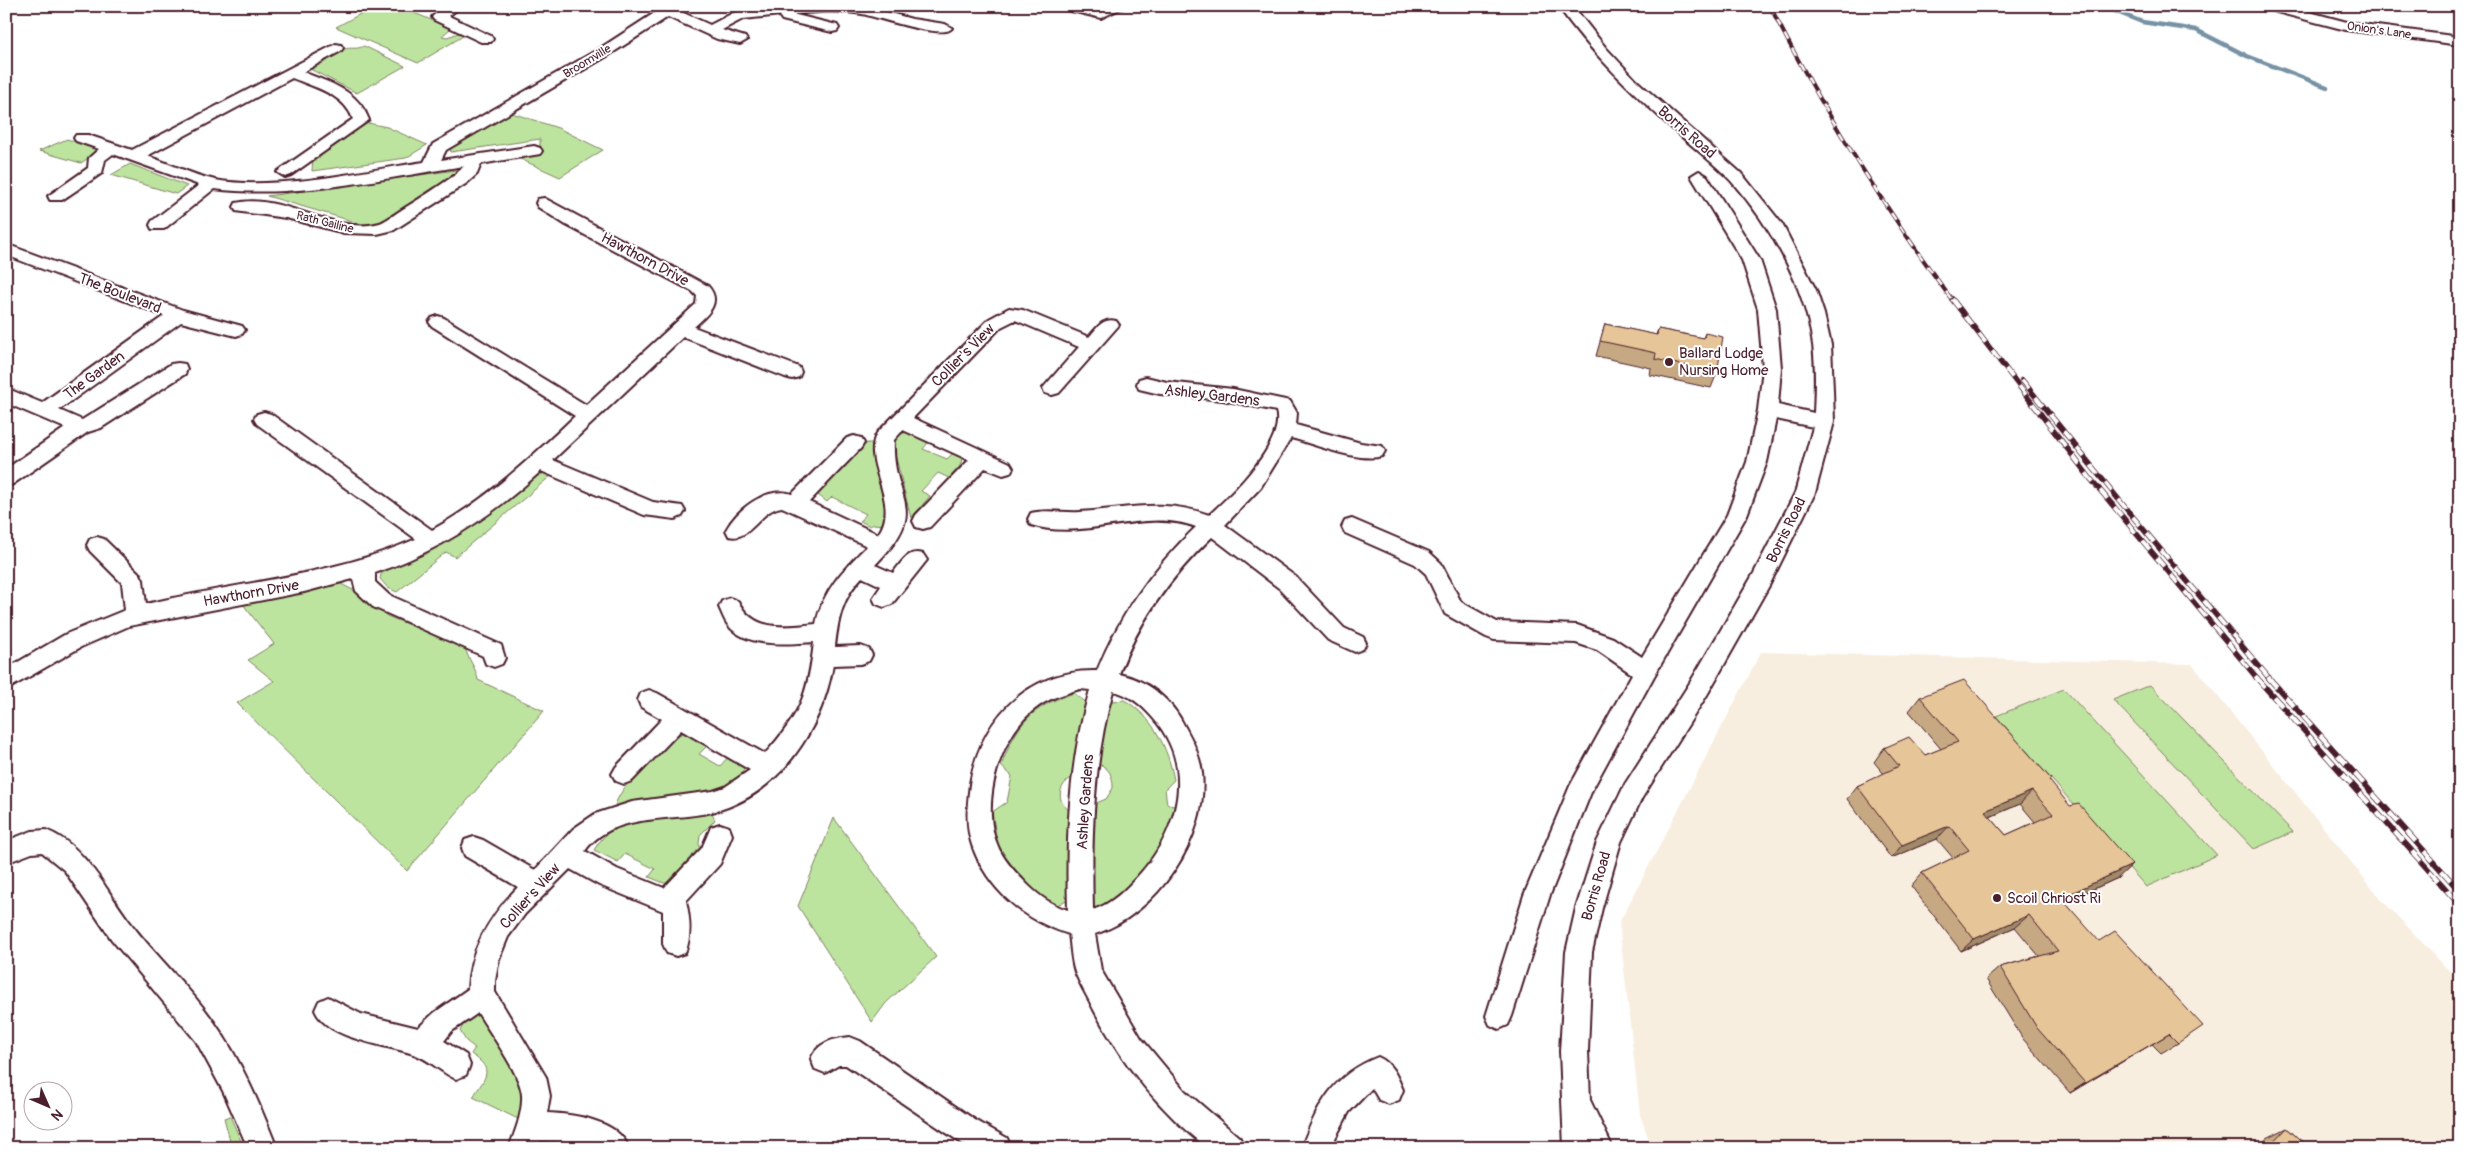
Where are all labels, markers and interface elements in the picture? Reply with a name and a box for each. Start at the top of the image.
street label: Onion's Lane [2346,19,2412,42]
street label: Broomville [561,41,614,82]
street label: Borris Road [1654,102,1720,163]
street label: Rath Gailine [295,208,355,237]
street label: Hawthorn Drive [598,228,693,291]
street label: The Boulevard [76,269,164,318]
street label: Collier's View [928,320,999,391]
place label: Ballard Lodge Nursing Home [1679,344,1769,380]
street label: The Garden [60,347,129,404]
marker: Ballard Lodge Nursing Home [1663,356,1675,368]
street label: Ashley Gardens [1163,380,1261,411]
street label: Borris Road [1762,494,1811,566]
street label: Hawthorn Drive [202,576,301,611]
street label: Ashley Gardens [1073,753,1098,850]
street label: Borris Road [1578,849,1615,923]
street label: Collier's View [496,860,565,933]
place label: Scoil Chriost Ri [2007,889,2101,908]
marker: Scoil Chriost Ri [1991,892,2003,904]
north arrow [22,1082,72,1132]
text: N [47,1105,66,1124]

